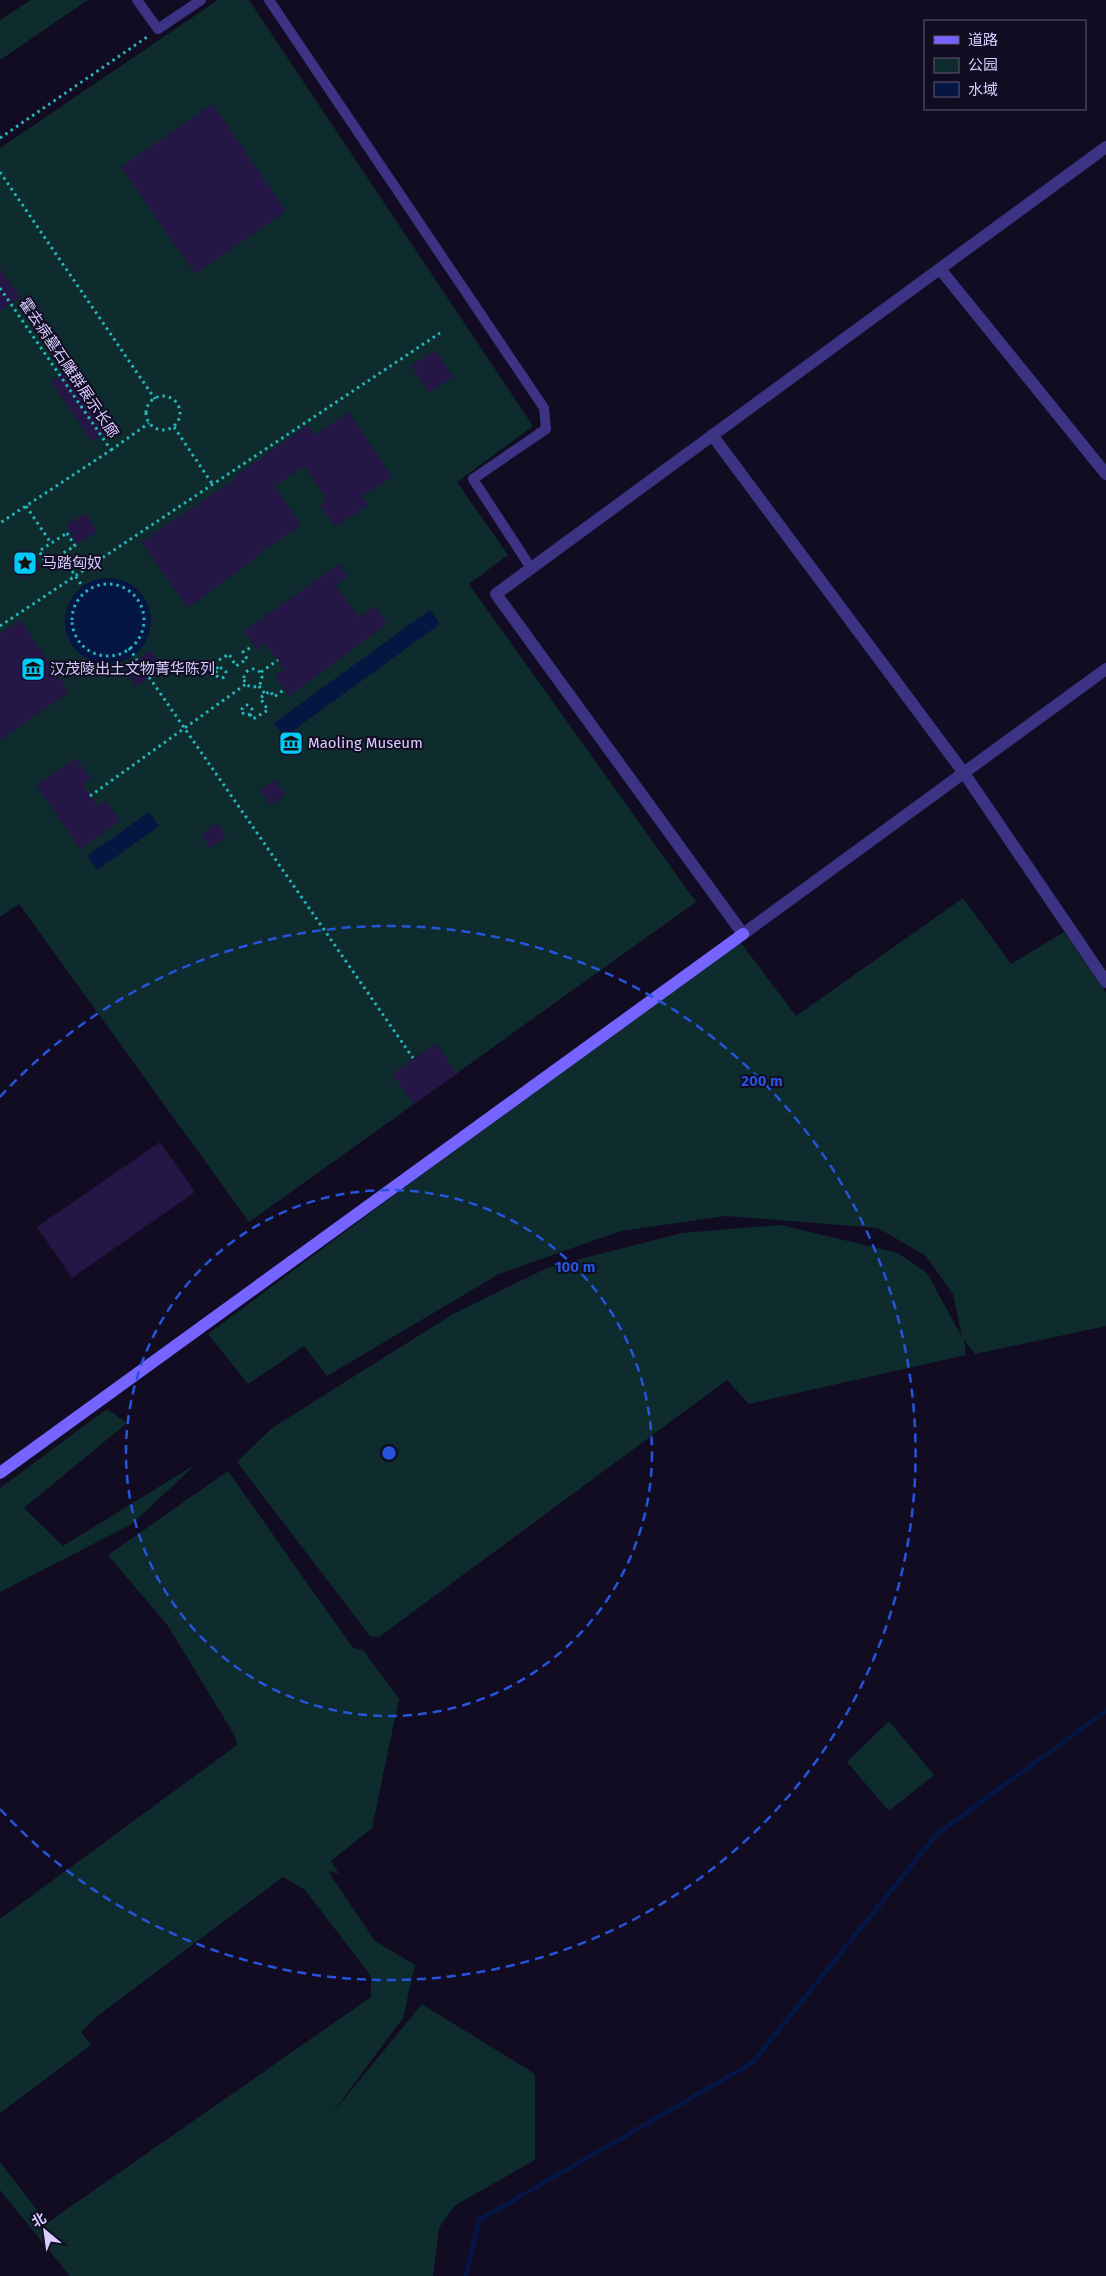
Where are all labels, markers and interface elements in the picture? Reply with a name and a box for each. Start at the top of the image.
legend [924,20,1086,110]
text: 道路 [968,31,998,49]
text: 公园 [968,56,998,74]
text: 水域 [968,81,998,99]
street label: 霍去病墓石雕群展示长廊 [15,295,123,441]
place icon: 马踏匈奴 [12,550,38,576]
place label: 马踏匈奴 [42,554,102,572]
museum icon: 汉茂陵出土文物菁华陈列 [20,656,46,682]
place label: 汉茂陵出土文物菁华陈列 [50,660,215,678]
museum icon: Maoling Museum [278,730,304,756]
place label: Maoling Museum [308,734,423,752]
text: 200 m [741,1072,783,1090]
text: 100 m [555,1258,595,1276]
centre of rings [380,1444,398,1462]
north arrow [20,2206,70,2256]
text: 北 [29,2209,49,2231]

